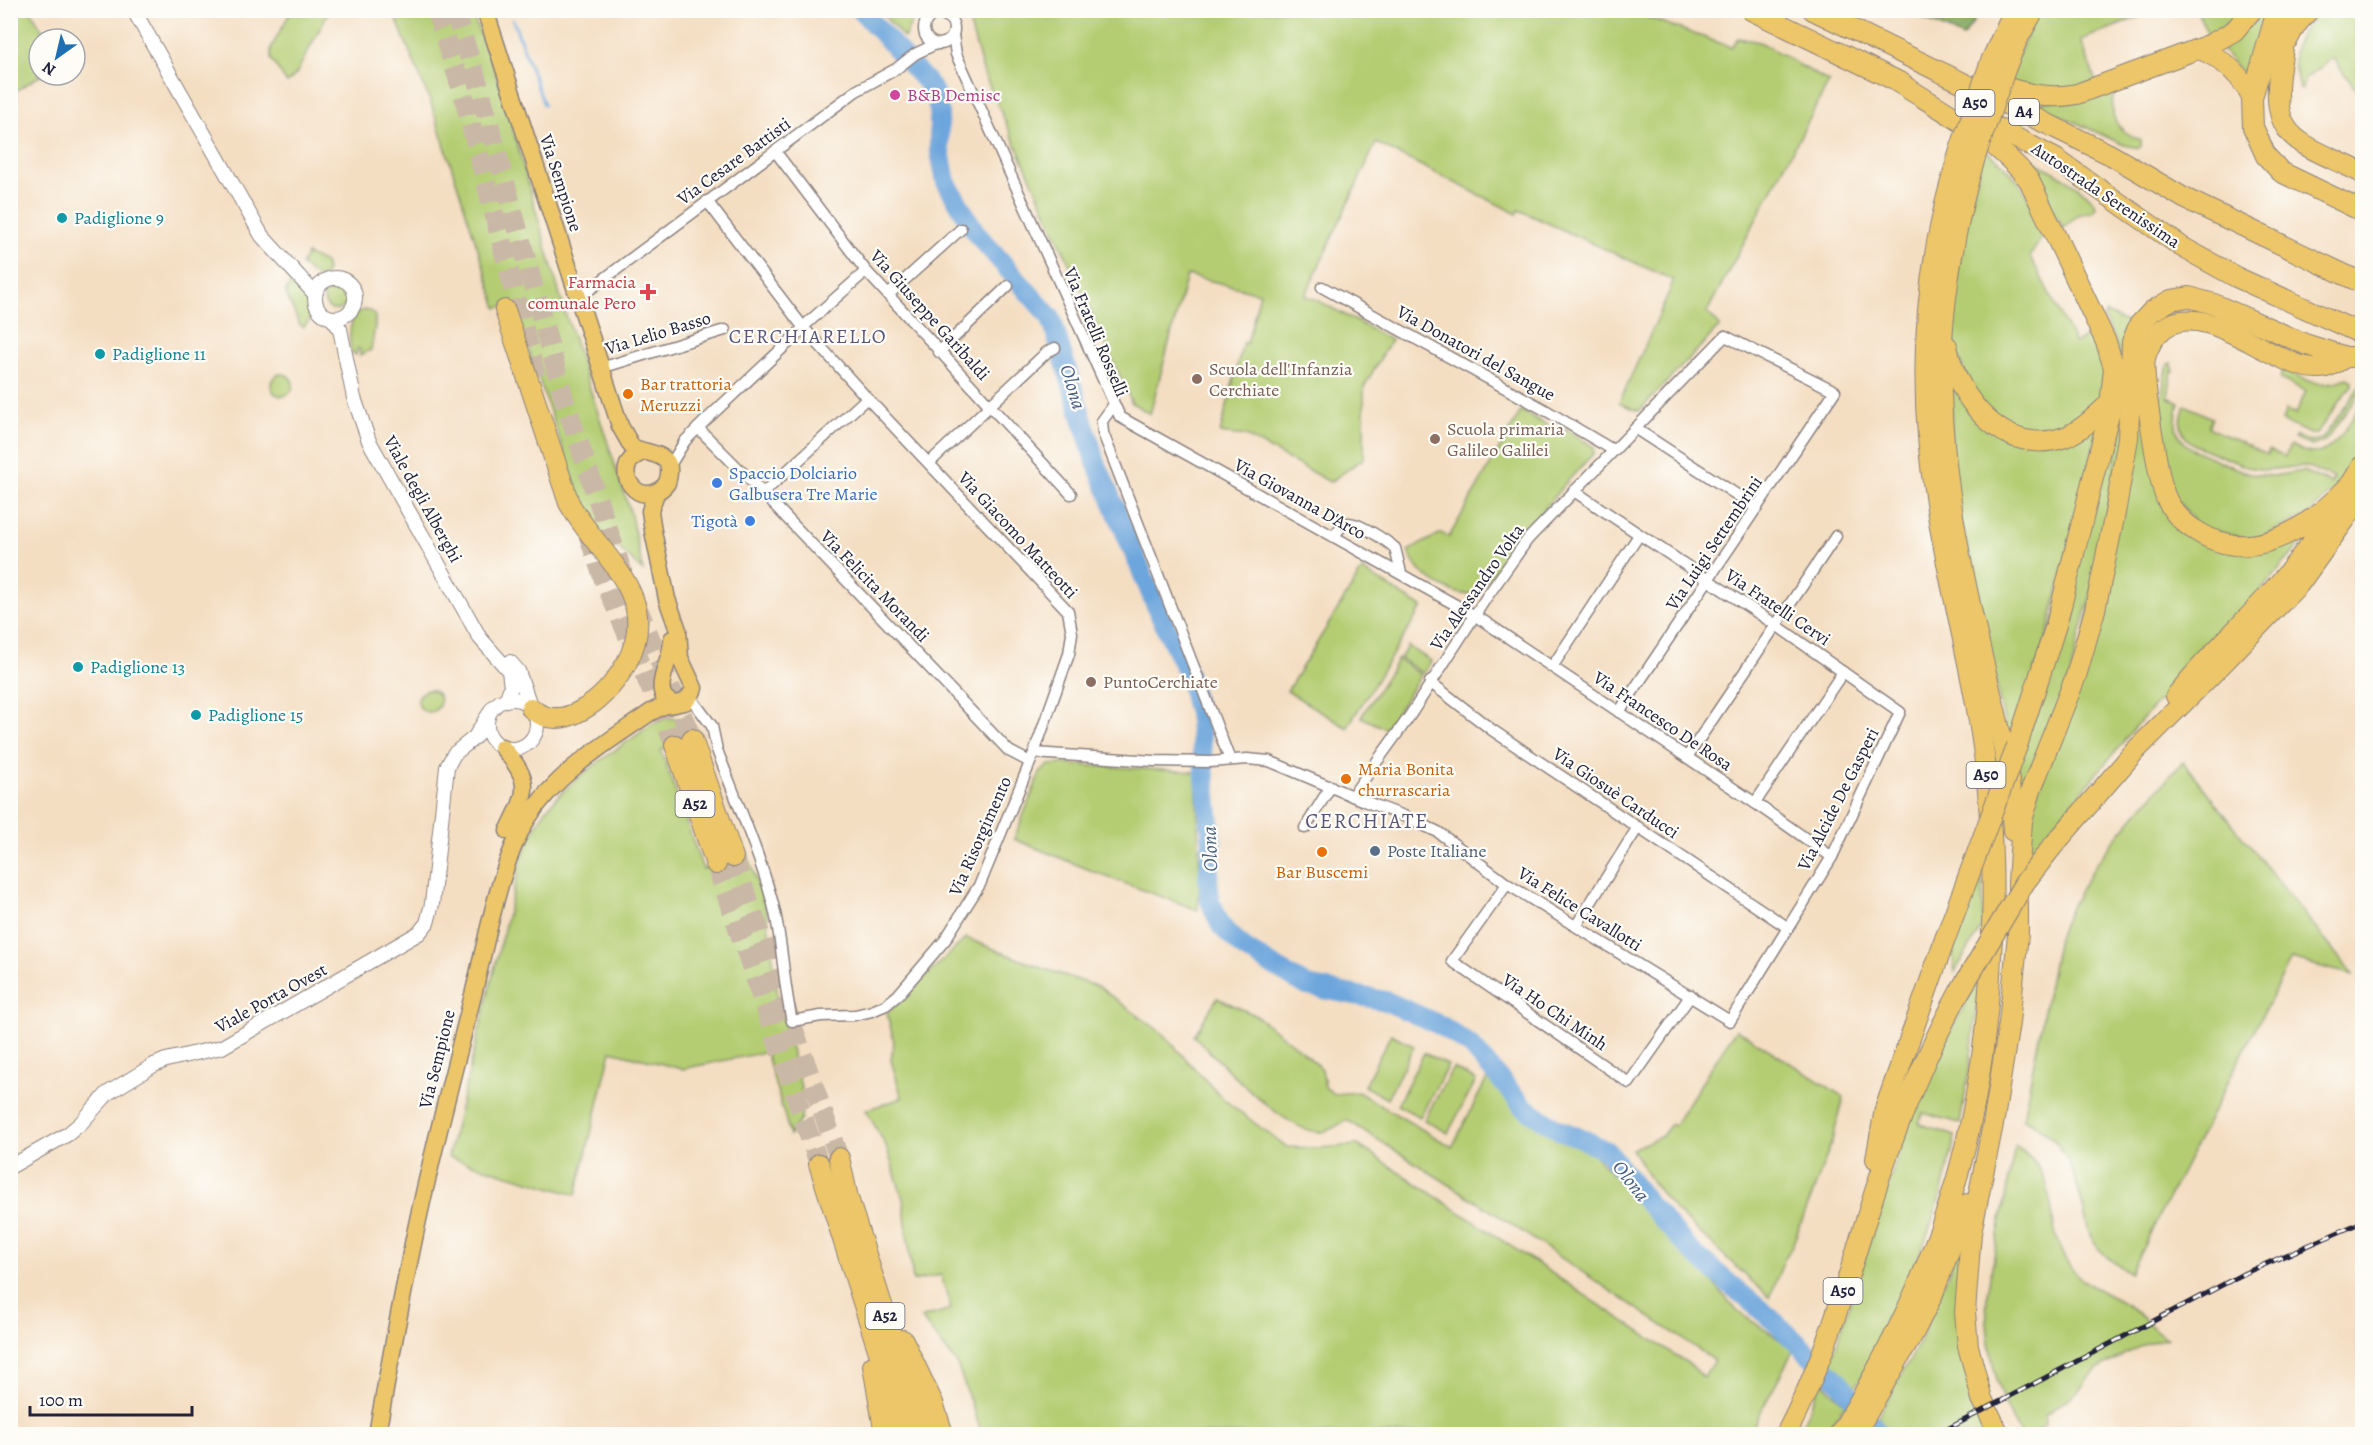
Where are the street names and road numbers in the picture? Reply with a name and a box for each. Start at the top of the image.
road number: A50 [1956,90,1994,116]
road number: A4 [2009,99,2039,125]
street label: Via Cesare Battisti [672,112,795,211]
street label: Via Sempione [534,130,588,235]
street label: Autostrada Serenissima [2026,136,2186,254]
street label: Via Giuseppe Garibaldi [864,244,995,386]
street label: Via Fratelli Rosselli [1058,263,1134,400]
street label: Via Donatori del Sangue [1392,299,1559,407]
street label: Via Lelio Basso [601,306,714,361]
street label: Viale degli Alberghi [378,430,468,567]
street label: Via Giovanna D'Arco [1229,452,1370,545]
street label: Via Giacomo Matteotti [952,466,1083,604]
street label: Via Luigi Settembrini [1660,471,1768,616]
street label: Via Alessandro Volta [1424,519,1530,656]
street label: Via Felicita Morandi [814,524,935,647]
street label: Via Fratelli Cervi [1720,562,1835,651]
street label: Via Francesco De Rosa [1588,665,1738,777]
street label: Via Alcide De Gasperi [1791,724,1884,875]
street label: Via Giosuè Carducci [1547,741,1684,844]
road number: A50 [1966,762,2006,788]
street label: Via Risorgimento [943,773,1017,900]
road number: A52 [676,791,714,817]
street label: Via Felice Cavallotti [1512,861,1647,957]
street label: Viale Porta Ovest [210,957,331,1039]
street label: Via Ho Chi Minh [1497,967,1613,1056]
street label: Via Sempione [413,1007,461,1112]
road number: A50 [1824,1278,1862,1304]
road number: A52 [866,1303,904,1329]

